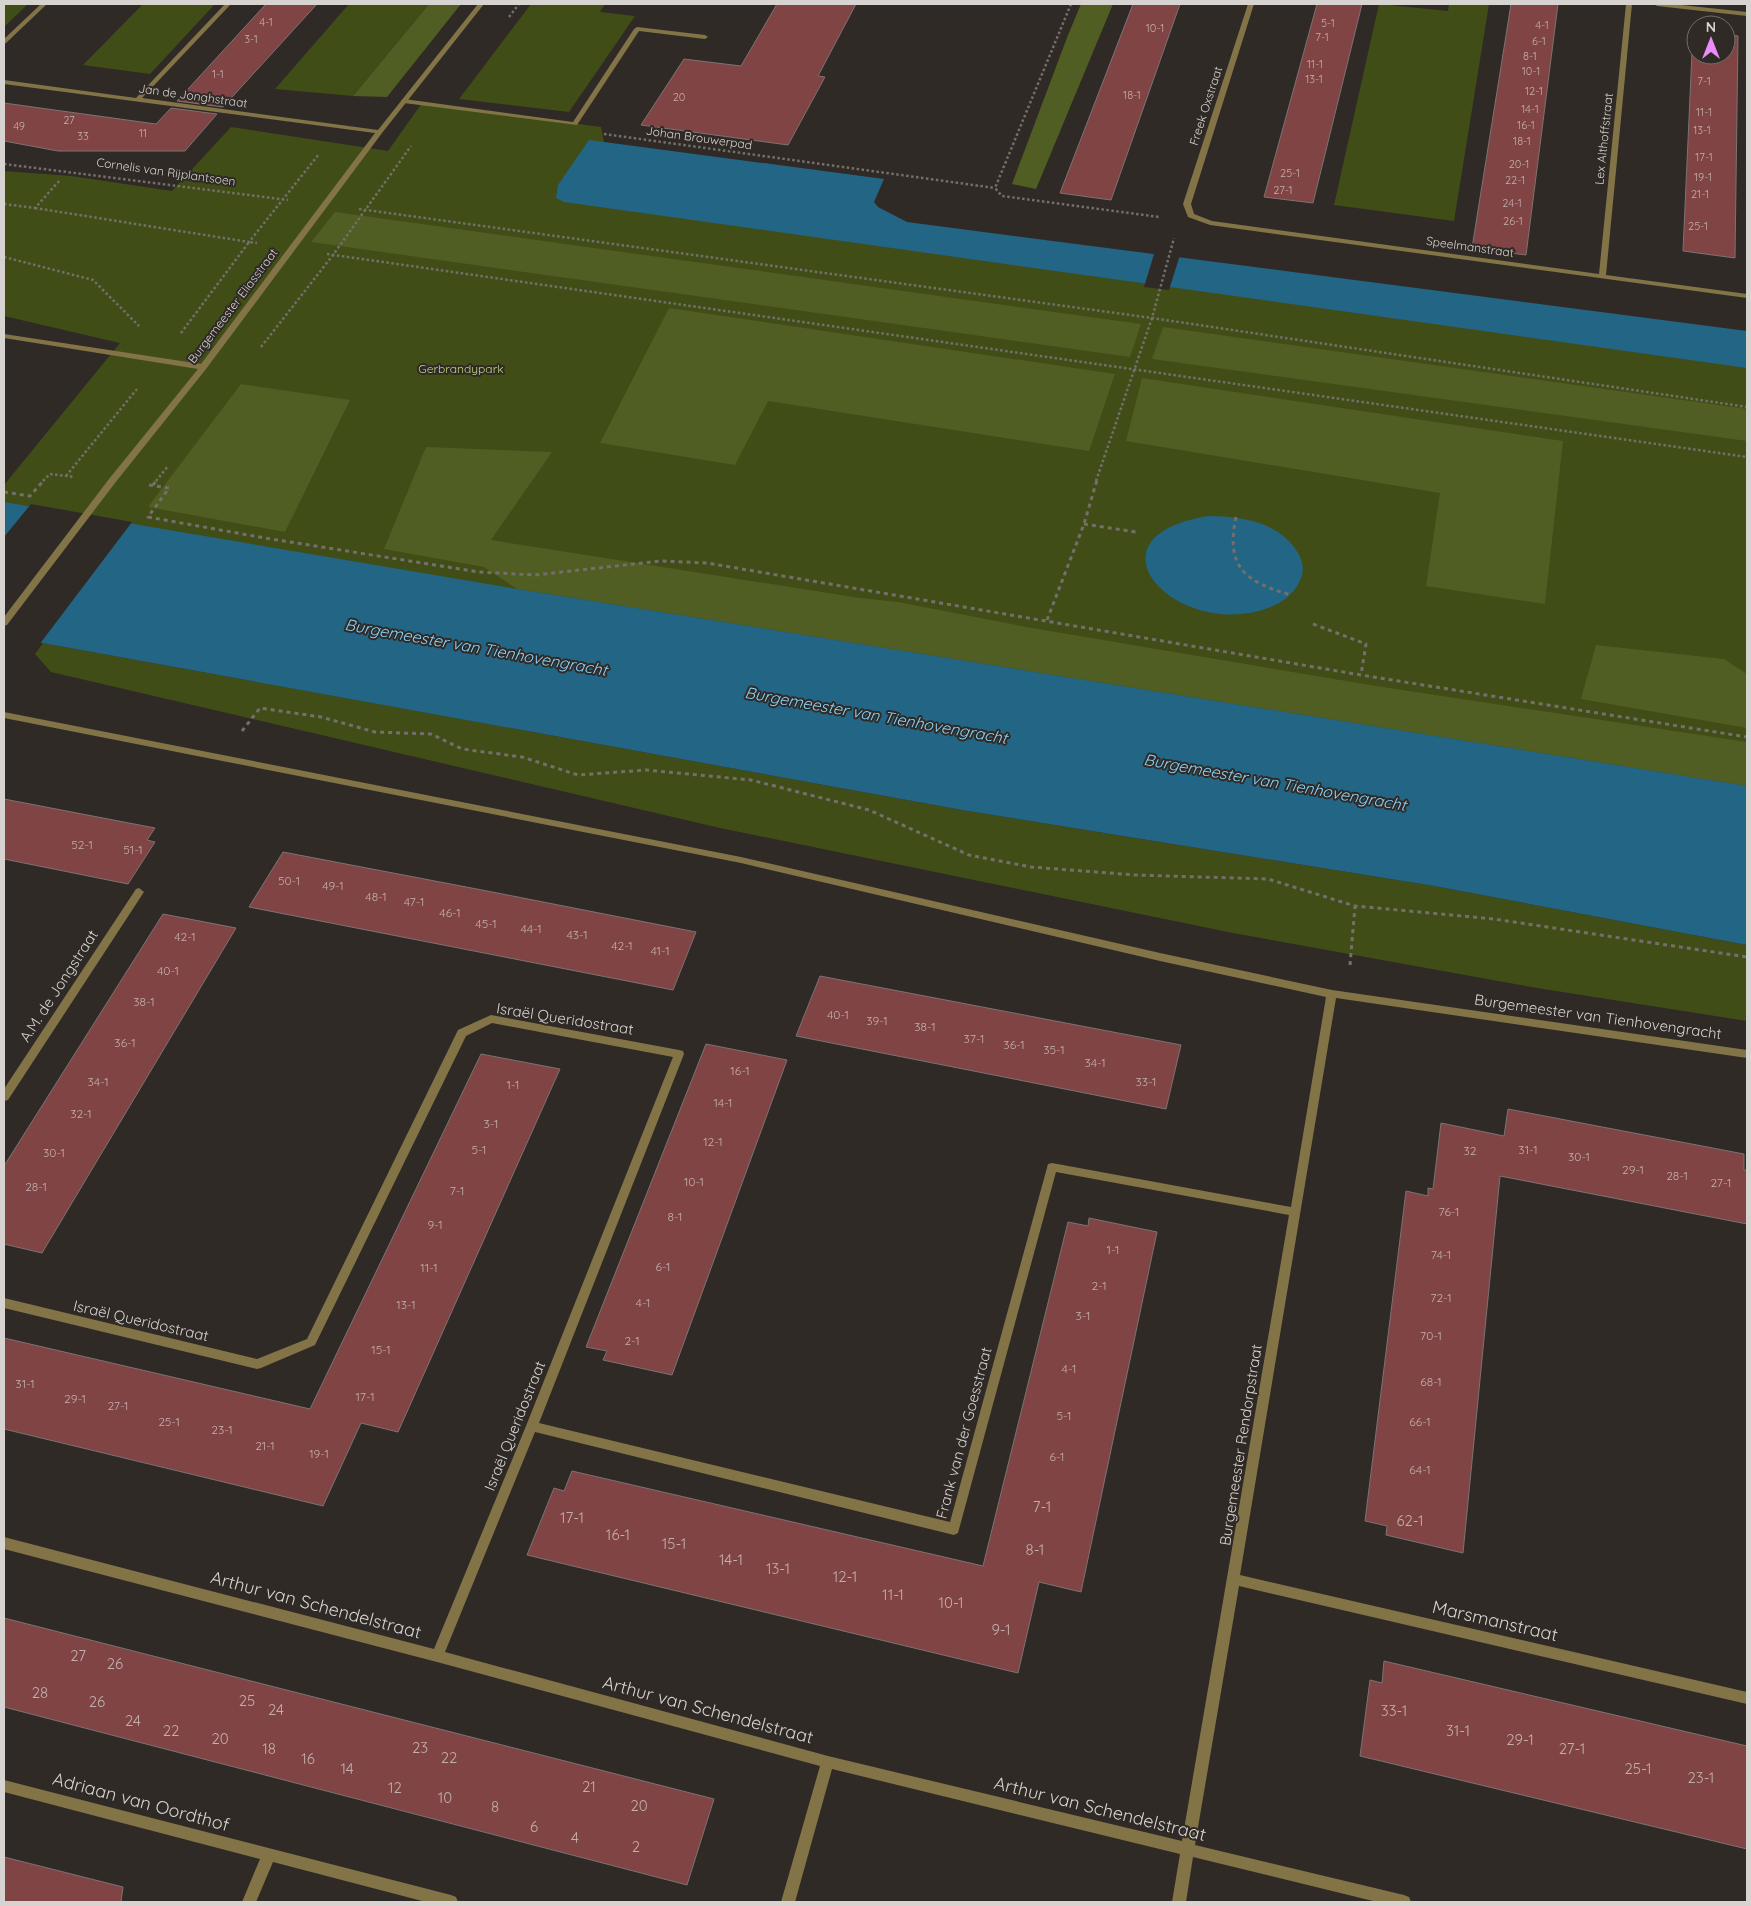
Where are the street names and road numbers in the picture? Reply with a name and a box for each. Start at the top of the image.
street label: Freek Oxstraat [1186,65,1225,147]
street label: Jan de Jonghstraat [138,80,249,111]
street label: Lex Althoffstraat [1591,92,1616,186]
street label: Johan Brouwerpad [645,123,753,152]
street label: Cornelis van Rijplantsoen [95,154,237,189]
street label: Speelmanstraat [1425,233,1515,260]
street label: Burgemeester Eliasstraat [185,245,281,366]
street label: A.M. de Jongstraat [15,926,102,1045]
street label: Burgemeester van Tienhovengracht [1473,990,1723,1043]
street label: Israël Queridostraat [495,998,635,1039]
street label: Israël Queridostraat [72,1296,211,1345]
street label: Burgemeester Rendorpstraat [1215,1343,1266,1547]
street label: Frank van der Goesstraat [931,1345,996,1521]
street label: Israël Queridostraat [480,1358,549,1494]
street label: Arthur van Schendelstraat [208,1565,424,1644]
street label: Marsmanstraat [1430,1595,1560,1646]
street label: Arthur van Schendelstraat [600,1670,816,1749]
street label: Adriaan van Oordthof [50,1767,233,1836]
street label: Arthur van Schendelstraat [992,1771,1208,1846]

